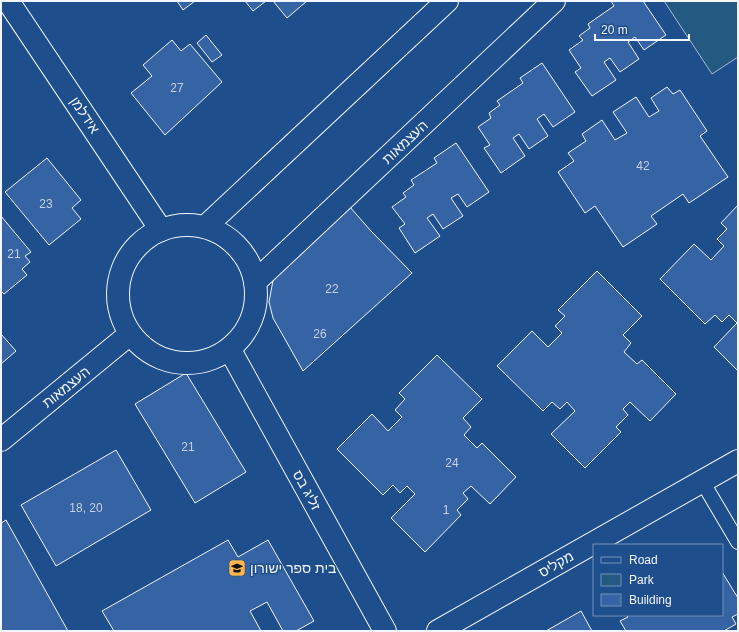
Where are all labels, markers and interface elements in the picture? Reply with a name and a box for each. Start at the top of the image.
scale bar [595,16,689,42]
text: 20 m [601,23,628,37]
house number: 27 [170,81,184,95]
street label: אידלמן [67,94,103,136]
street label: העצמאות [379,117,431,167]
house number: 42 [636,159,650,173]
house number: 23 [39,197,53,211]
house number: 21 [7,247,21,261]
house number: 22 [325,282,339,296]
house number: 26 [313,327,327,341]
street label: העצמאות [39,363,93,411]
house number: 21 [181,440,195,454]
house number: 24 [445,456,459,470]
street label: זליג בס [290,467,325,513]
house number: 18, 20 [69,501,103,515]
house number: 1 [443,503,450,517]
legend [593,544,723,616]
street label: מקליס [536,548,576,580]
text: Road [629,553,658,567]
school or university icon: בית ספר ישורון [227,558,247,578]
place label: בית ספר ישורון [250,560,337,576]
text: Park [629,573,655,587]
text: Building [629,593,672,607]

